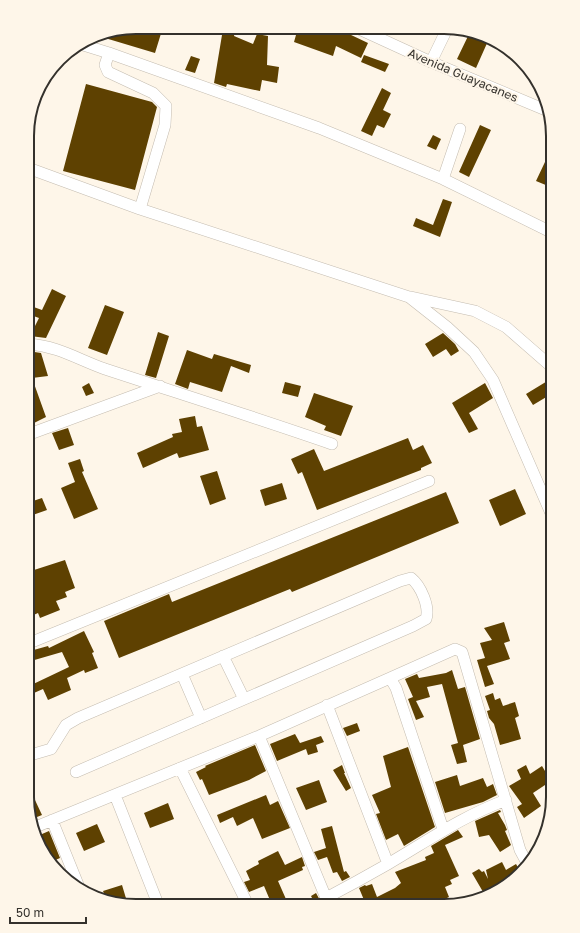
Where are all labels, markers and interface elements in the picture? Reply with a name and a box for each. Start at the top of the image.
street label: Avenida Guayacanes [406,45,520,105]
scale bar [10,899,86,925]
text: 50 m [16,905,44,920]

